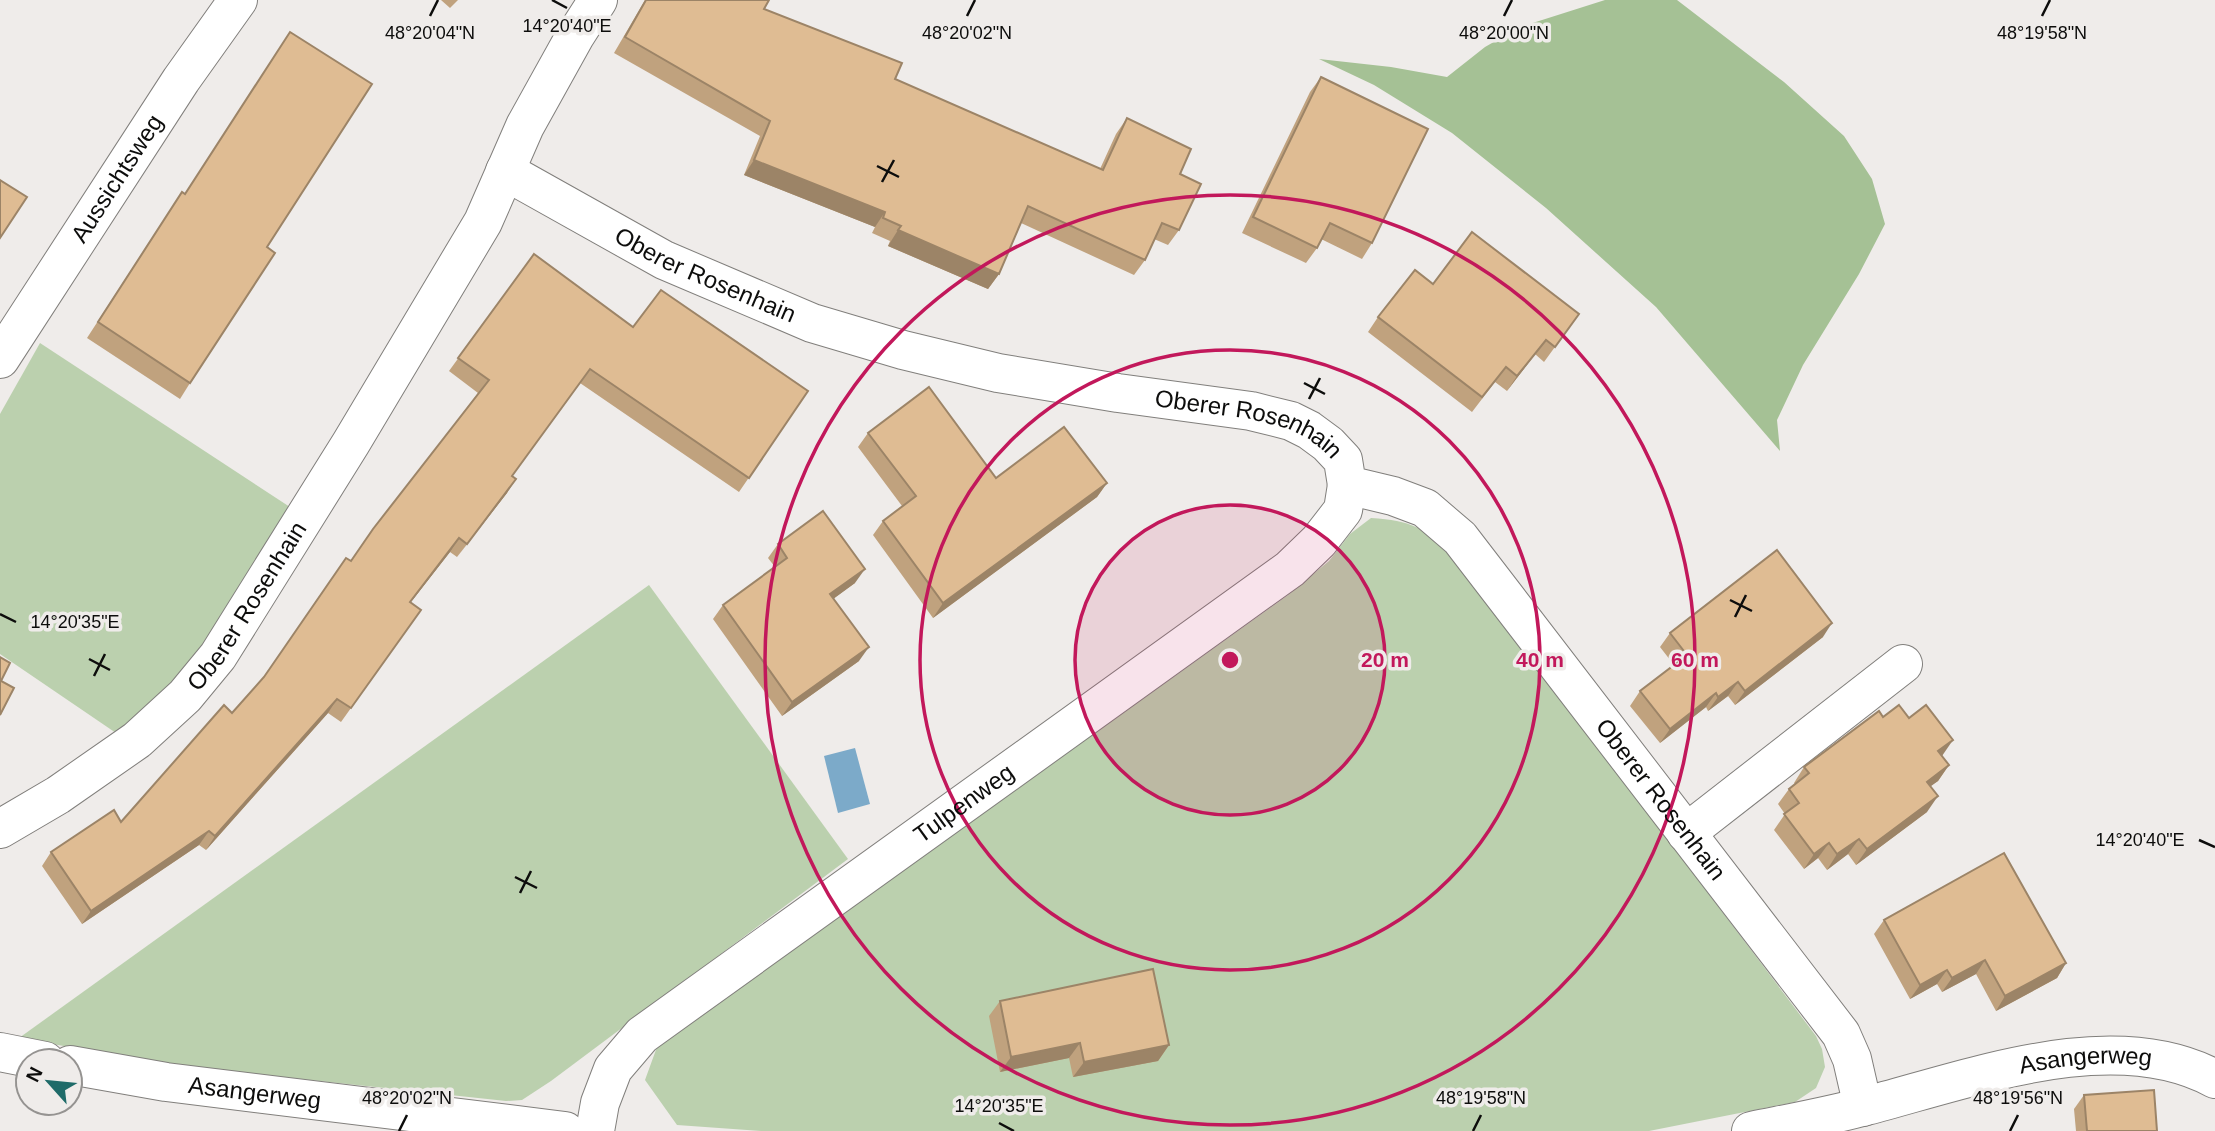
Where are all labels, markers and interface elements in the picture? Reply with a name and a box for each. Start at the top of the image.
text: 14°20'40"E [522,16,612,36]
text: 48°20'04"N [385,23,475,43]
text: 48°20'02"N [922,23,1012,43]
text: 48°20'00"N [1459,23,1549,43]
text: 48°19'58"N [1997,23,2087,43]
street label: Aussichtsweg [65,109,168,247]
street label: Oberer Rosenhain [610,221,800,328]
street label: Oberer Rosenhain [1153,384,1348,464]
street label: Oberer Rosenhain [181,517,311,696]
text: 14°20'35"E [30,612,120,632]
centre of rings [1218,648,1242,672]
text: 20 m [1361,648,1409,671]
text: 40 m [1516,648,1564,671]
text: 60 m [1671,648,1719,671]
street label: Oberer Rosenhain [1591,713,1732,885]
street label: Tulpenweg [908,758,1019,848]
text: 14°20'40"E [2095,830,2185,850]
street label: Asangerweg [2017,1041,2154,1079]
north arrow [14,1047,84,1117]
text: N [22,1064,47,1085]
street label: Asangerweg [187,1071,323,1114]
text: 48°20'02"N [362,1088,452,1108]
text: 48°19'58"N [1436,1088,1526,1108]
text: 48°19'56"N [1973,1088,2063,1108]
text: 14°20'35"E [954,1096,1044,1116]

